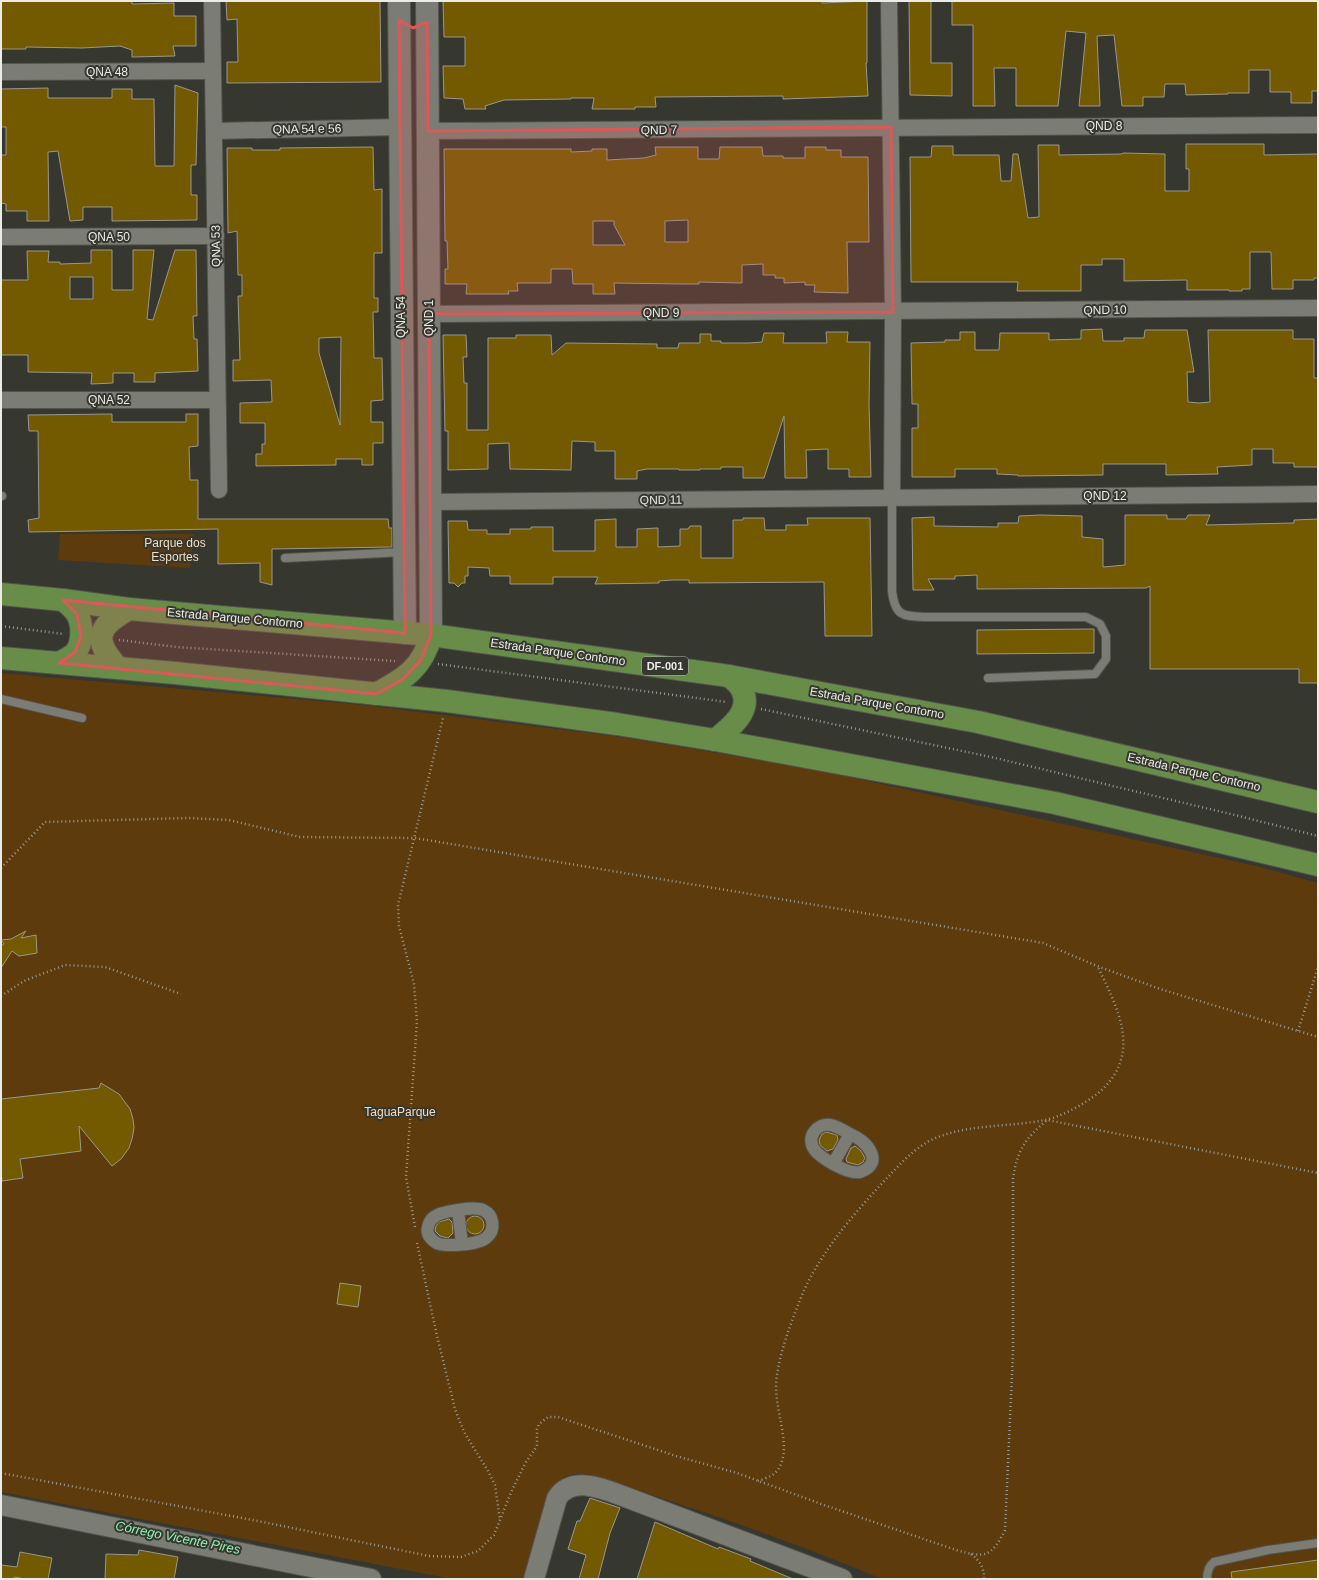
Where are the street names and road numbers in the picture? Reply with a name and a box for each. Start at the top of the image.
street label: QNA 48 [86,65,128,79]
street label: QND 8 [1086,119,1123,133]
street label: QNA 54 e 56 [273,121,342,137]
street label: QND 7 [641,123,678,137]
street label: QNA 53 [209,225,223,267]
street label: QNA 50 [88,230,130,244]
street label: QNA 54 [394,296,408,338]
street label: QND 1 [422,299,436,336]
street label: QND 10 [1083,303,1127,317]
street label: QND 9 [643,306,680,320]
street label: QNA 52 [88,393,130,407]
street label: QND 12 [1083,489,1127,503]
street label: QND 11 [640,493,683,507]
street label: Estrada Parque Contorno [167,605,304,631]
street label: Estrada Parque Contorno [490,636,627,668]
road number: DF-001 [642,657,688,675]
street label: Estrada Parque Contorno [809,684,946,722]
street label: Estrada Parque Contorno [1126,750,1262,794]

